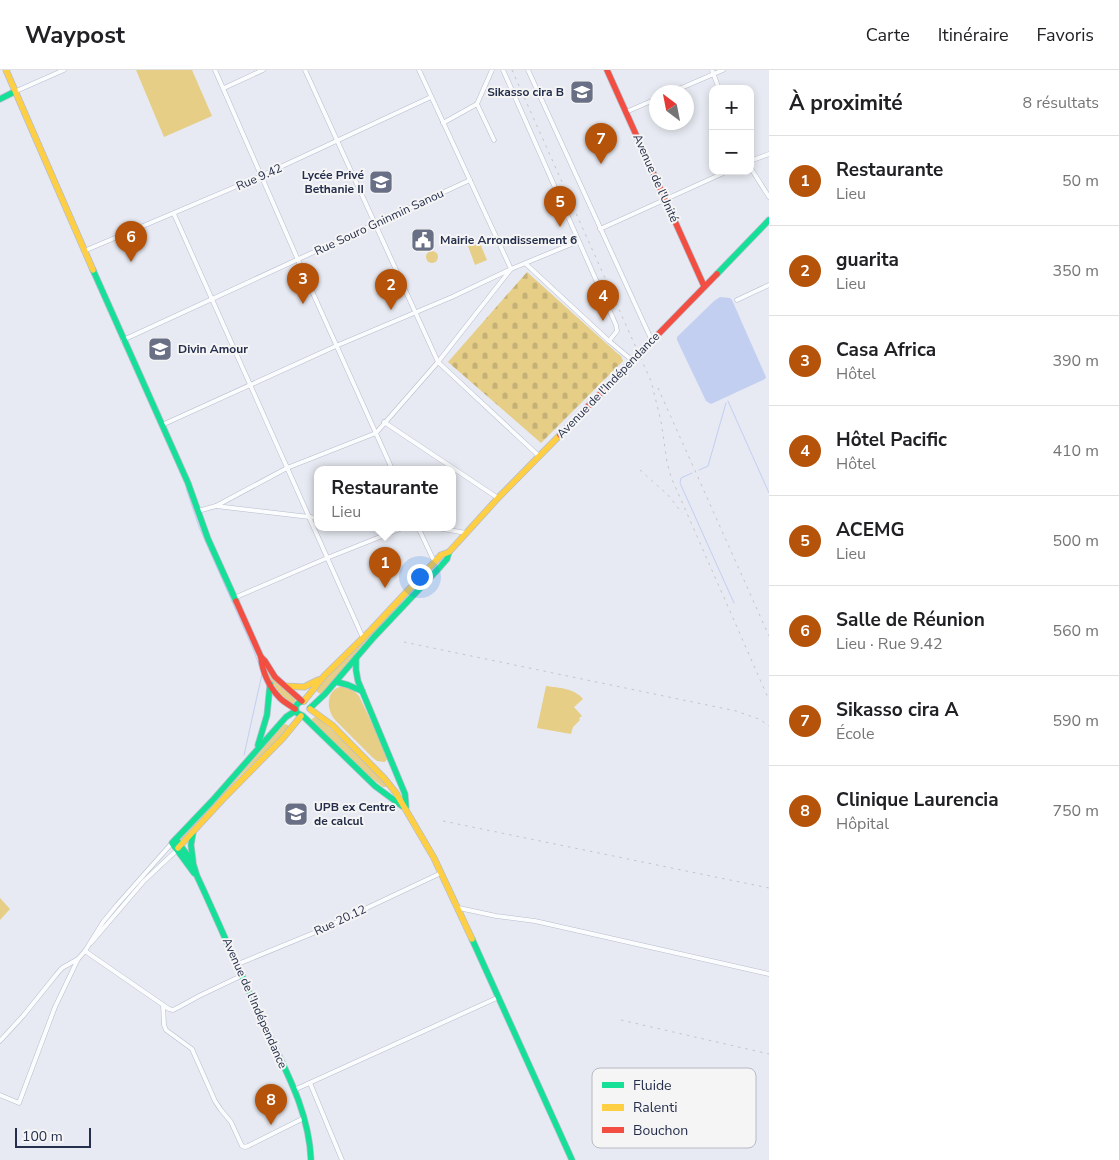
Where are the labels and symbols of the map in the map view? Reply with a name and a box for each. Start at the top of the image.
school or university icon: Sikasso cira B [569,79,595,105]
place label: Sikasso cira B [487,84,564,100]
north arrow [649,85,694,130]
pin: 7 [585,123,617,164]
street label: Avenue de l'Unité [629,131,683,225]
street label: Rue 9.42 [234,160,284,194]
place label: Lycée Privé Bethanie II [302,167,364,197]
school or university icon: Lycée Privé Bethanie II [368,169,394,195]
street label: Rue Souro Gninmin Sanou [312,185,446,259]
pin: 5 [544,186,576,227]
pin: 6 [115,221,147,262]
public building icon: Mairie Arrondissement 6 [410,227,436,253]
place label: Mairie Arrondissement 6 [440,232,577,248]
pin: 3 [287,263,319,304]
pin: 2 [375,269,407,310]
pin: 4 [587,280,619,321]
street label: Avenue de l'Indépendance [553,329,663,441]
school or university icon: Divin Amour [147,336,173,362]
place label: Divin Amour [178,341,248,357]
pin: 1 [369,547,401,588]
your location [407,564,433,590]
place label: UPB ex Centre de calcul [314,799,396,829]
school or university icon: UPB ex Centre de calcul [283,801,309,827]
street label: Rue 20.12 [311,901,369,939]
street label: Avenue de l'Indépendance [219,935,291,1071]
legend [592,1068,756,1148]
text: Fluide [633,1076,672,1095]
pin: 8 [255,1084,287,1125]
text: Ralenti [633,1098,677,1117]
text: Bouchon [633,1121,688,1140]
scale bar [15,1125,91,1148]

